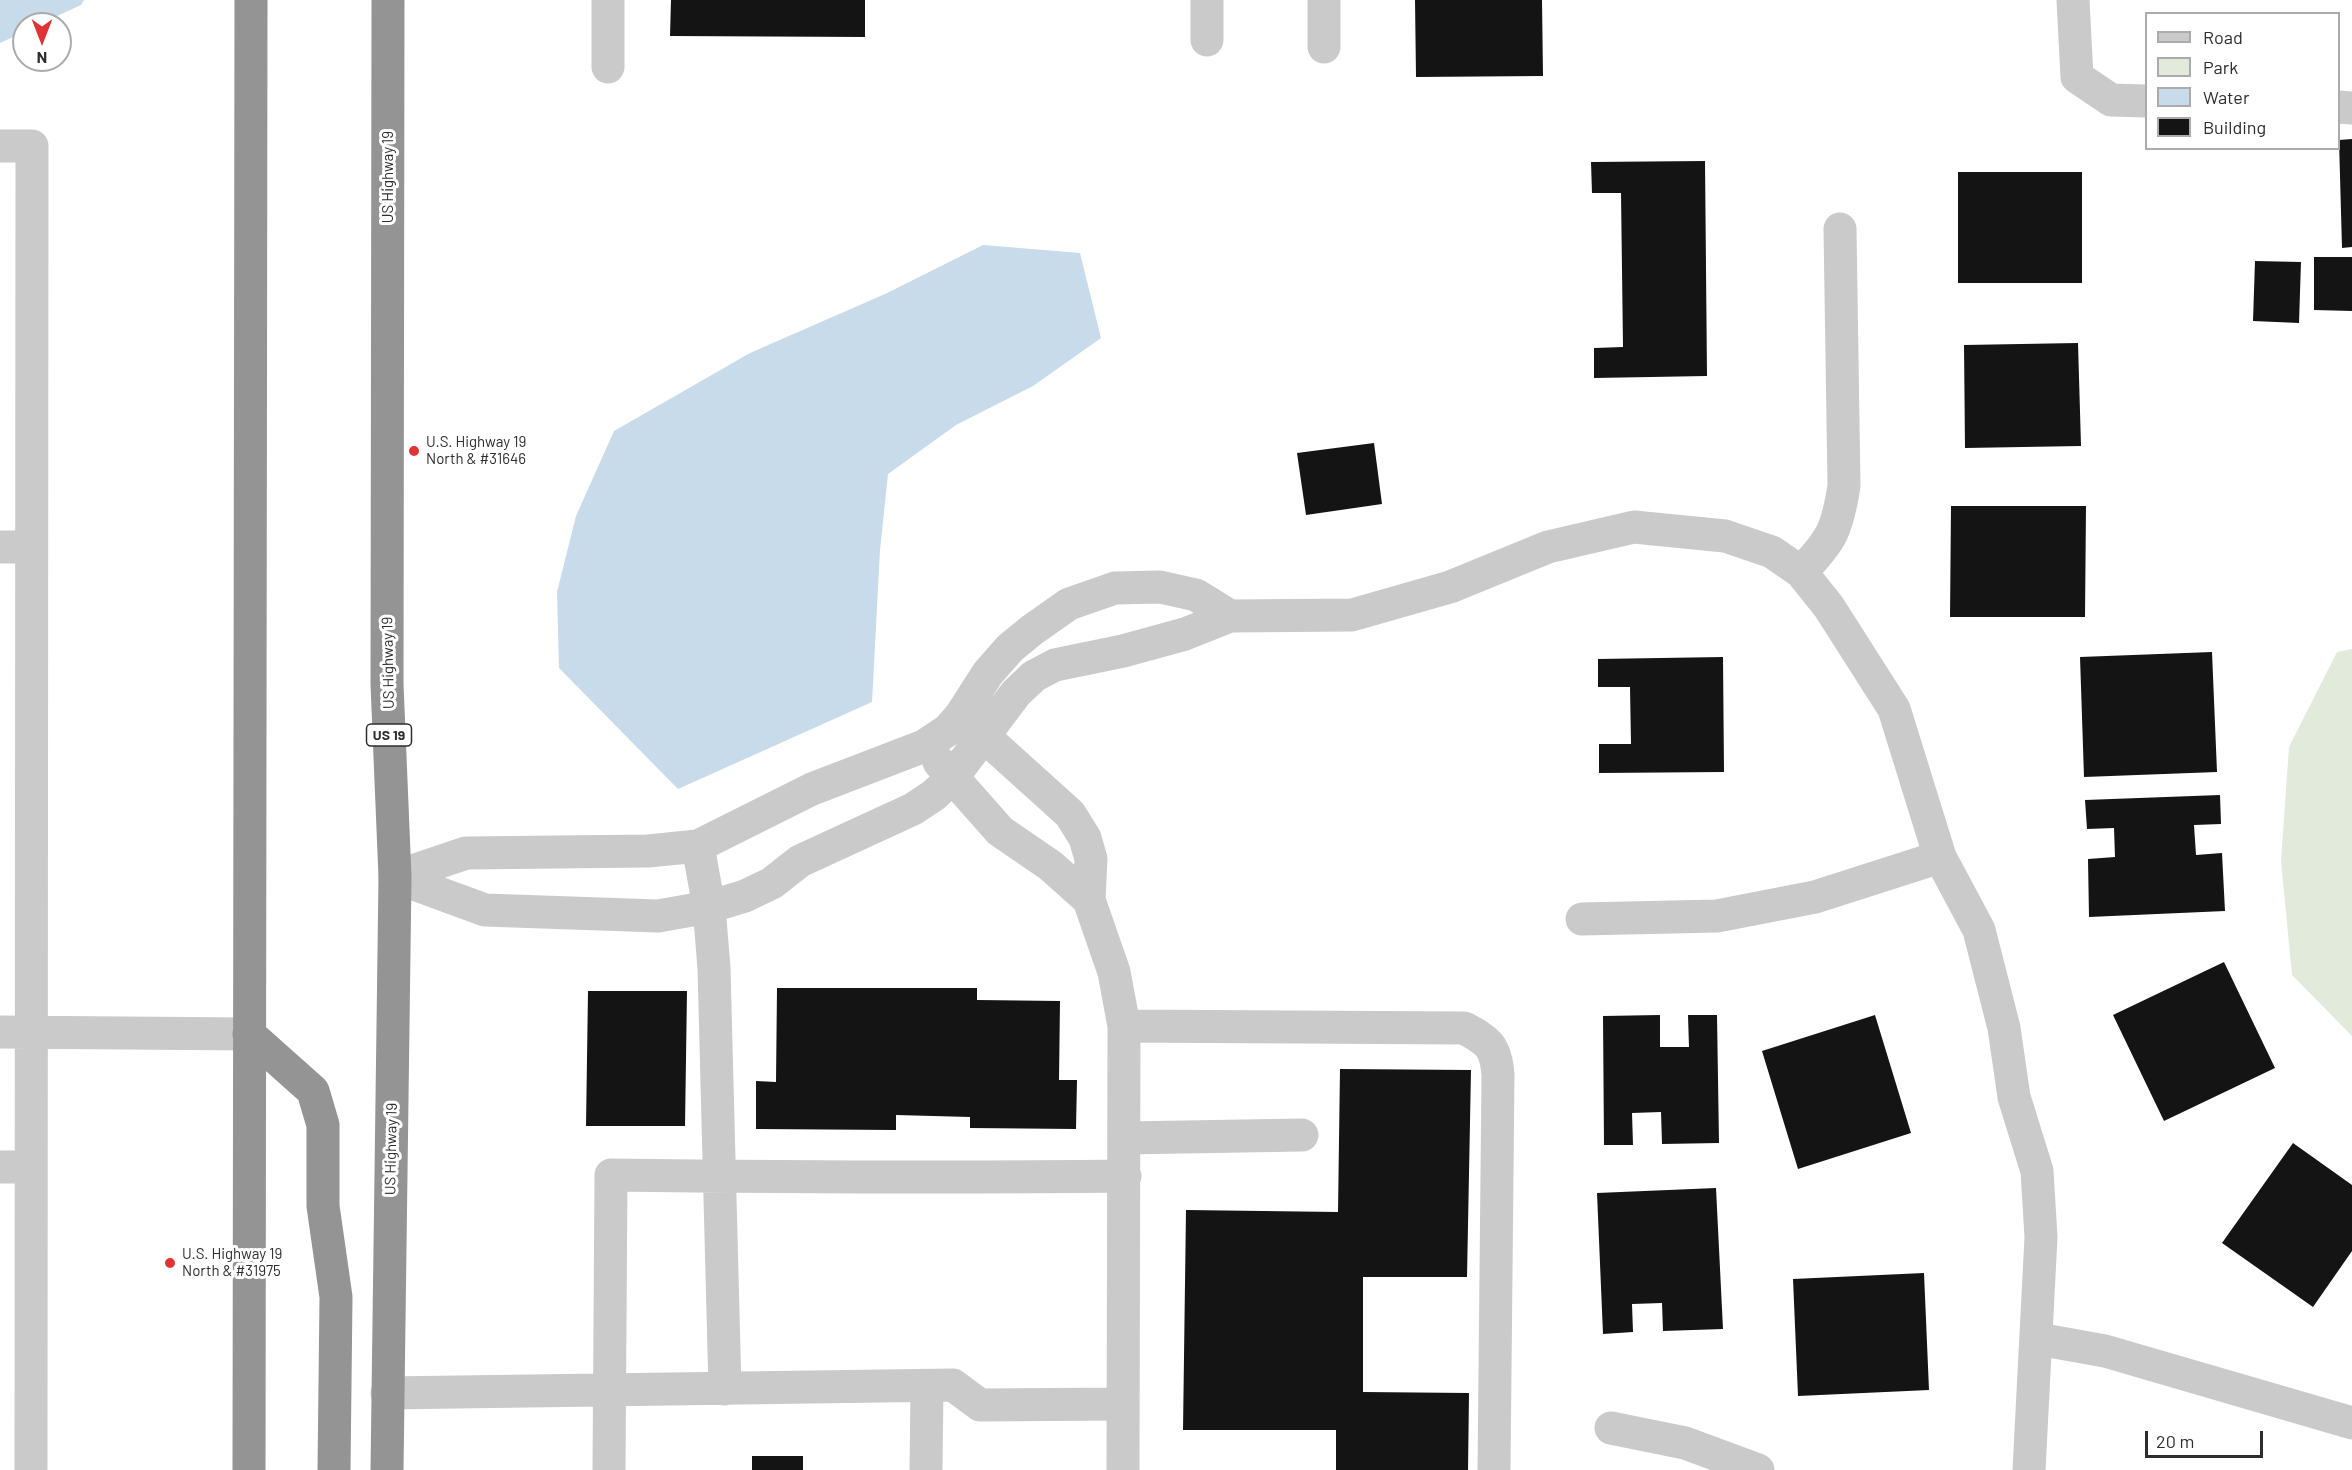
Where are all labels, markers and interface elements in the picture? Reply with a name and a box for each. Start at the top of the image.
north arrow [12,12,72,72]
legend [2145,12,2340,150]
text: Road [2203,26,2243,48]
text: N [37,49,47,68]
text: Park [2203,56,2238,78]
text: Water [2203,86,2250,108]
text: Building [2203,116,2266,138]
street label: US Highway 19 [379,131,397,223]
place label: U.S. Highway 19 North & #31646 [426,433,526,468]
marker: U.S. Highway 19 North & #31646 [407,444,421,458]
street label: US Highway 19 [378,617,398,709]
road number: US 19 [366,724,412,746]
street label: US Highway 19 [381,1103,401,1195]
place label: U.S. Highway 19 North & #31975 [182,1245,282,1280]
marker: U.S. Highway 19 North & #31975 [163,1256,177,1270]
scale bar [2148,1419,2266,1457]
text: 20 m [2156,1430,2194,1452]

